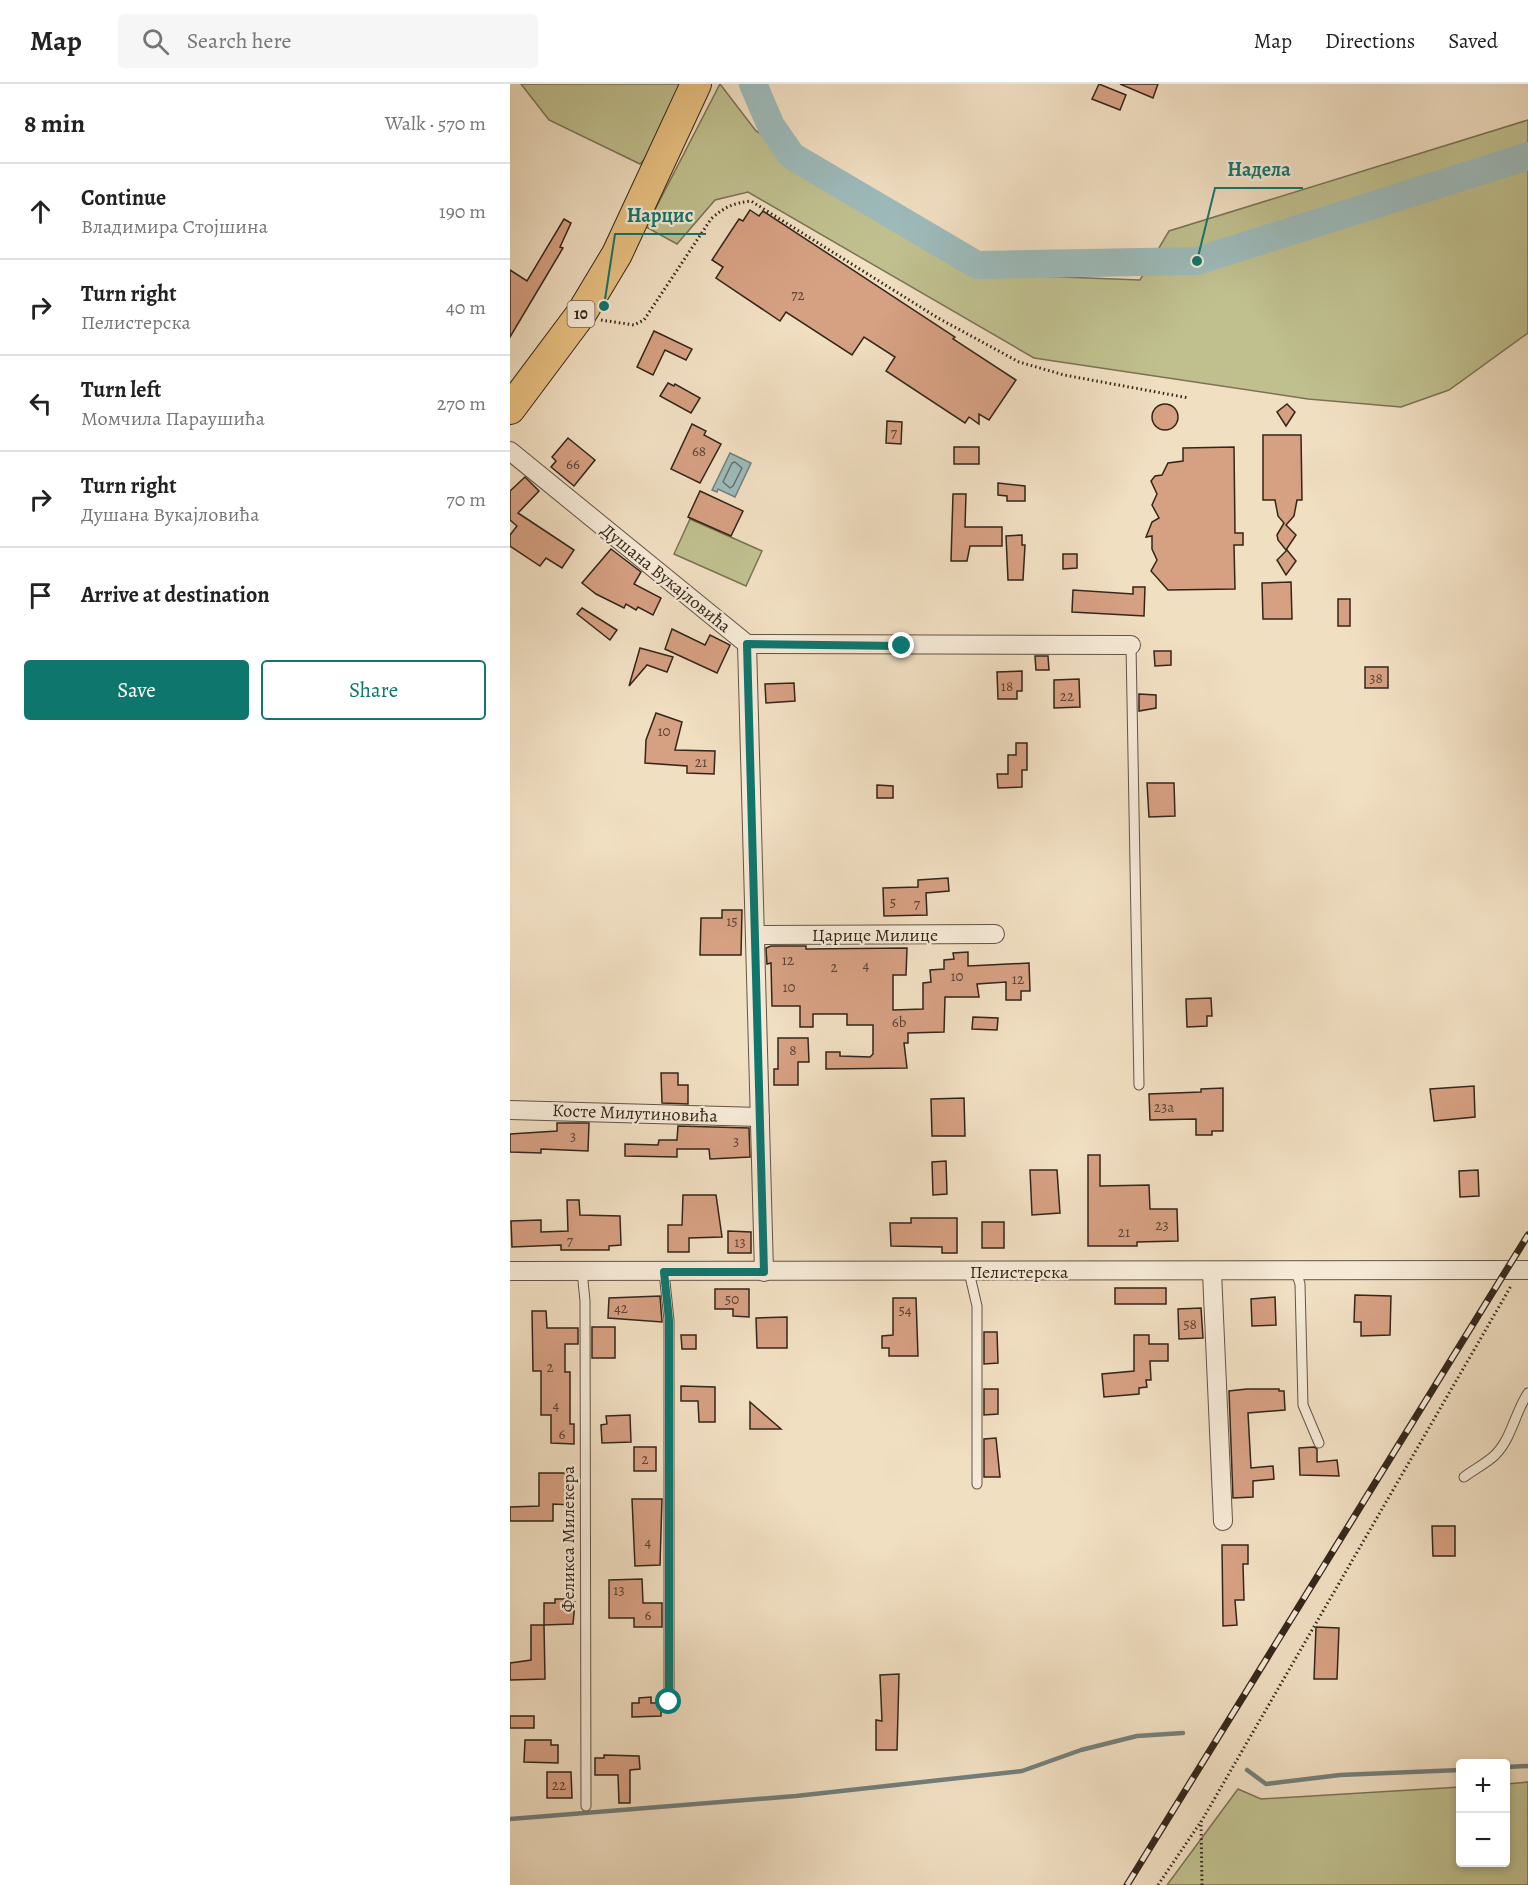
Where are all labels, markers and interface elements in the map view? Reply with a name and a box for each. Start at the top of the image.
search box [118,14,538,68]
text: Map [30,22,82,60]
icon: search [139,25,172,58]
text: Search here [187,26,291,56]
text: Map [1254,27,1292,55]
text: Directions [1325,27,1415,55]
text: Saved [1448,27,1498,55]
text: 8 min [24,106,85,141]
text: Walk · 570 m [385,110,486,137]
callout: Надела [1215,150,1303,188]
text: Надела [1227,156,1291,183]
text: Continue [81,183,166,213]
icon: ahead [24,195,57,228]
callout: Нарцис [615,196,706,234]
text: 190 m [439,198,486,225]
text: Нарцис [627,202,693,229]
text: Владимира Стојшина [81,213,268,240]
text: Turn right [81,279,177,309]
house number: 72 [791,285,805,305]
icon: right [24,291,57,324]
text: 40 m [446,294,486,321]
road number: 10 [568,301,594,327]
text: Пелистерска [81,309,191,336]
text: Turn left [81,375,161,405]
icon: left [24,387,57,420]
text: 270 m [437,390,486,417]
text: Момчила Параушића [81,405,265,432]
house number: 7 [891,423,898,443]
house number: 68 [692,441,706,461]
house number: 66 [566,454,580,474]
text: Turn right [81,471,177,501]
icon: right [24,483,57,516]
text: 70 m [446,486,486,513]
text: Душана Вукајловића [81,501,259,528]
street label: Душана Вукајловића [596,518,737,638]
icon: arrive [24,579,57,612]
text: Arrive at destination [81,580,270,610]
route end [888,632,914,658]
button: Save [24,660,249,720]
button: Share [261,660,486,720]
house number: 38 [1369,668,1383,688]
house number: 18 [1001,676,1013,696]
house number: 22 [1060,686,1074,706]
house number: 10 [657,721,671,741]
house number: 21 [695,752,707,772]
house number: 5 [890,892,896,912]
house number: 7 [914,894,921,914]
house number: 15 [726,911,738,931]
street label: Царице Милице [812,923,938,947]
house number: 12 [782,950,794,970]
house number: 4 [863,955,870,975]
house number: 2 [830,957,838,977]
house number: 10 [950,966,964,986]
house number: 12 [1012,969,1024,989]
house number: 10 [782,977,796,997]
house number: 6b [892,1012,907,1032]
house number: 8 [789,1040,797,1060]
house number: 23a [1154,1097,1174,1117]
street label: Косте Милутиновића [552,1098,719,1128]
house number: 3 [570,1126,576,1146]
house number: 3 [733,1131,739,1151]
house number: 23 [1155,1215,1169,1235]
house number: 21 [1118,1222,1130,1242]
house number: 7 [567,1231,574,1251]
house number: 13 [734,1232,746,1252]
street label: Пелистерска [970,1260,1069,1284]
house number: 50 [725,1289,739,1309]
house number: 42 [614,1298,628,1318]
house number: 54 [898,1300,912,1320]
house number: 58 [1183,1314,1197,1334]
house number: 2 [546,1357,554,1377]
house number: 4 [553,1395,560,1415]
house number: 6 [559,1424,566,1444]
house number: 2 [641,1449,649,1469]
street label: Феликса Милекера [556,1465,580,1612]
house number: 4 [645,1532,652,1552]
house number: 13 [613,1580,625,1600]
house number: 6 [645,1605,652,1625]
route start [655,1688,681,1714]
map controls [1456,1759,1510,1867]
button: + [1456,1759,1510,1813]
house number: 22 [552,1775,566,1795]
button: − [1456,1813,1510,1867]

